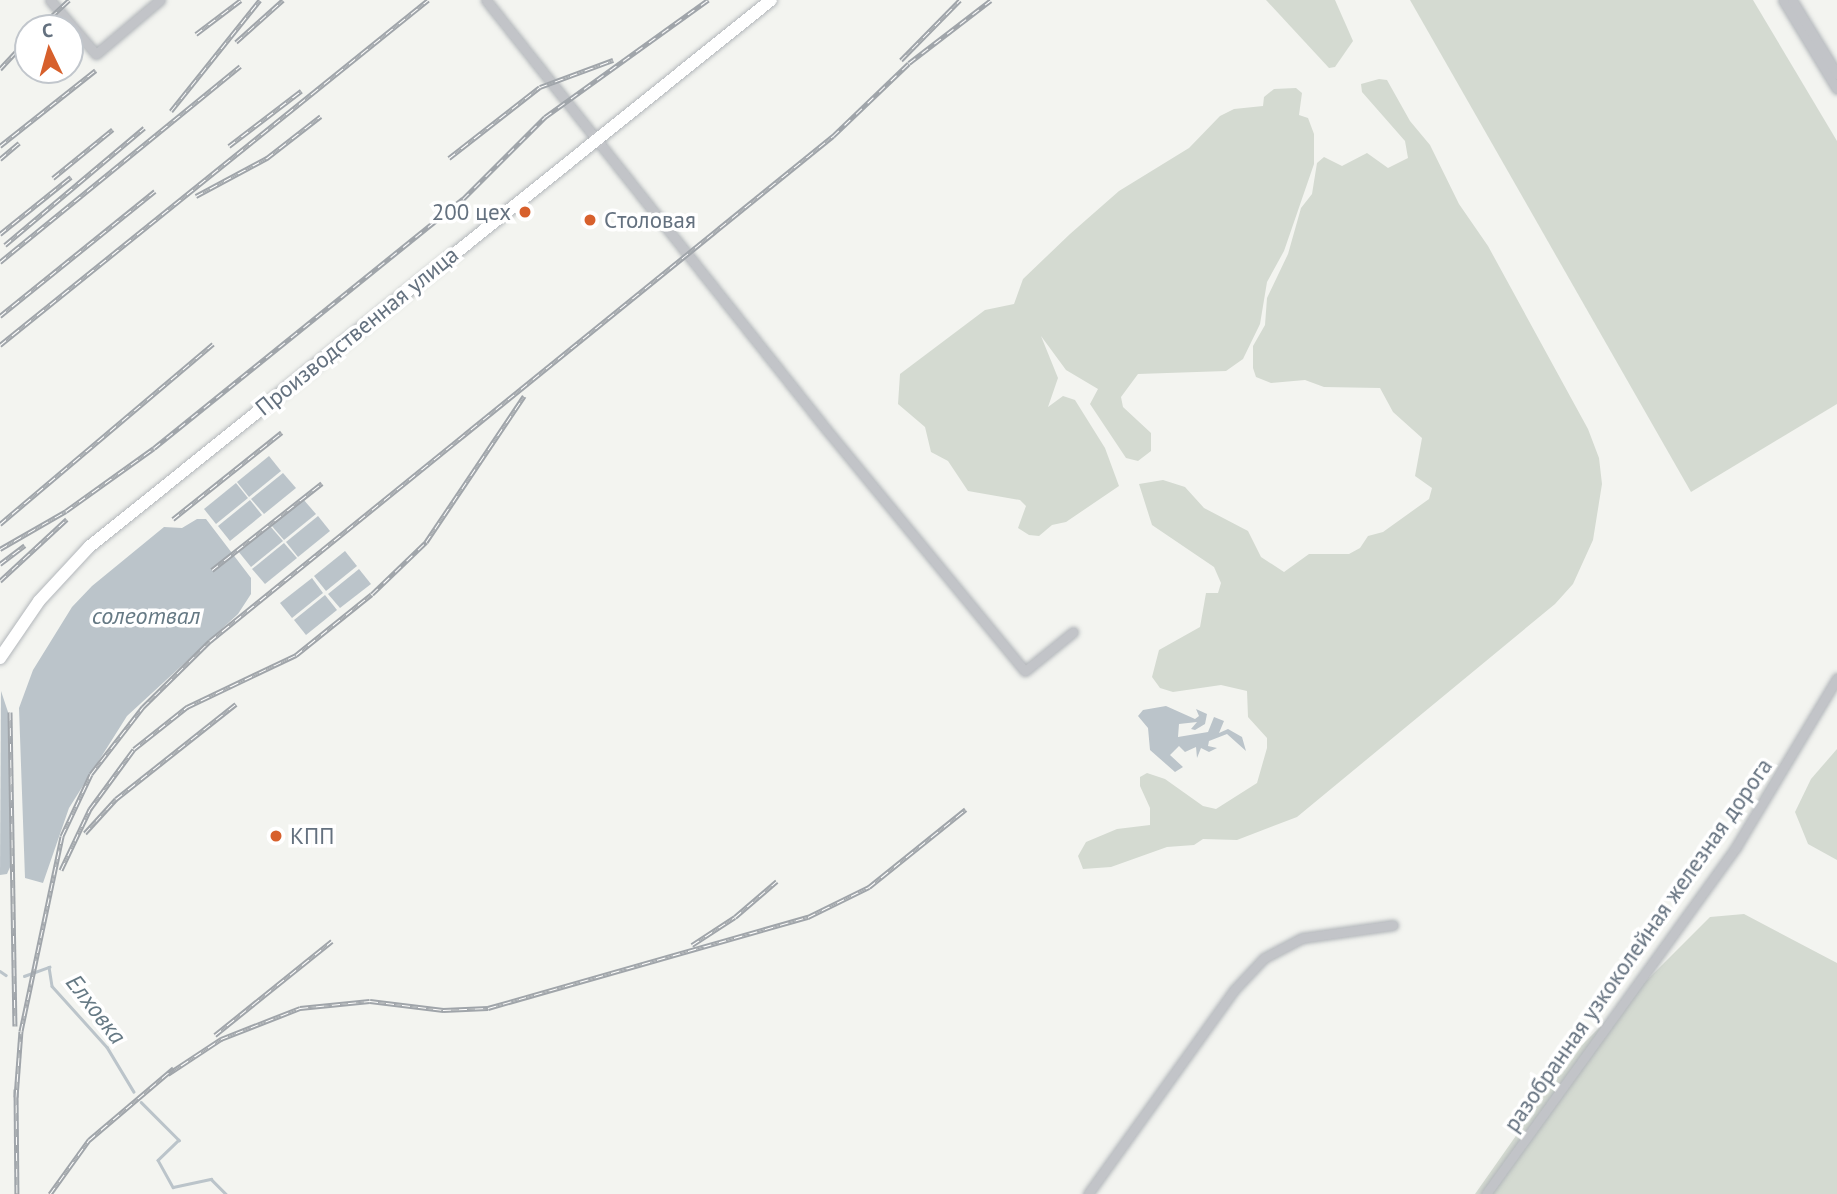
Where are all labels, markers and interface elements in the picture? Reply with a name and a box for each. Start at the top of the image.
north arrow [14,14,84,84]
text: С [41,18,54,42]
place label: 200 цех [432,198,511,226]
marker: 200 цех [517,204,533,220]
place label: Cтоловая [604,206,696,234]
marker: Cтоловая [582,212,598,228]
street label: Производственная улица [250,241,464,421]
water label: солеотвал [92,602,200,630]
street label: разобранная узкоколейная железная дорога [1498,753,1778,1137]
place label: КПП [290,822,334,850]
marker: КПП [268,828,284,844]
water label: Елховка [60,969,132,1049]

